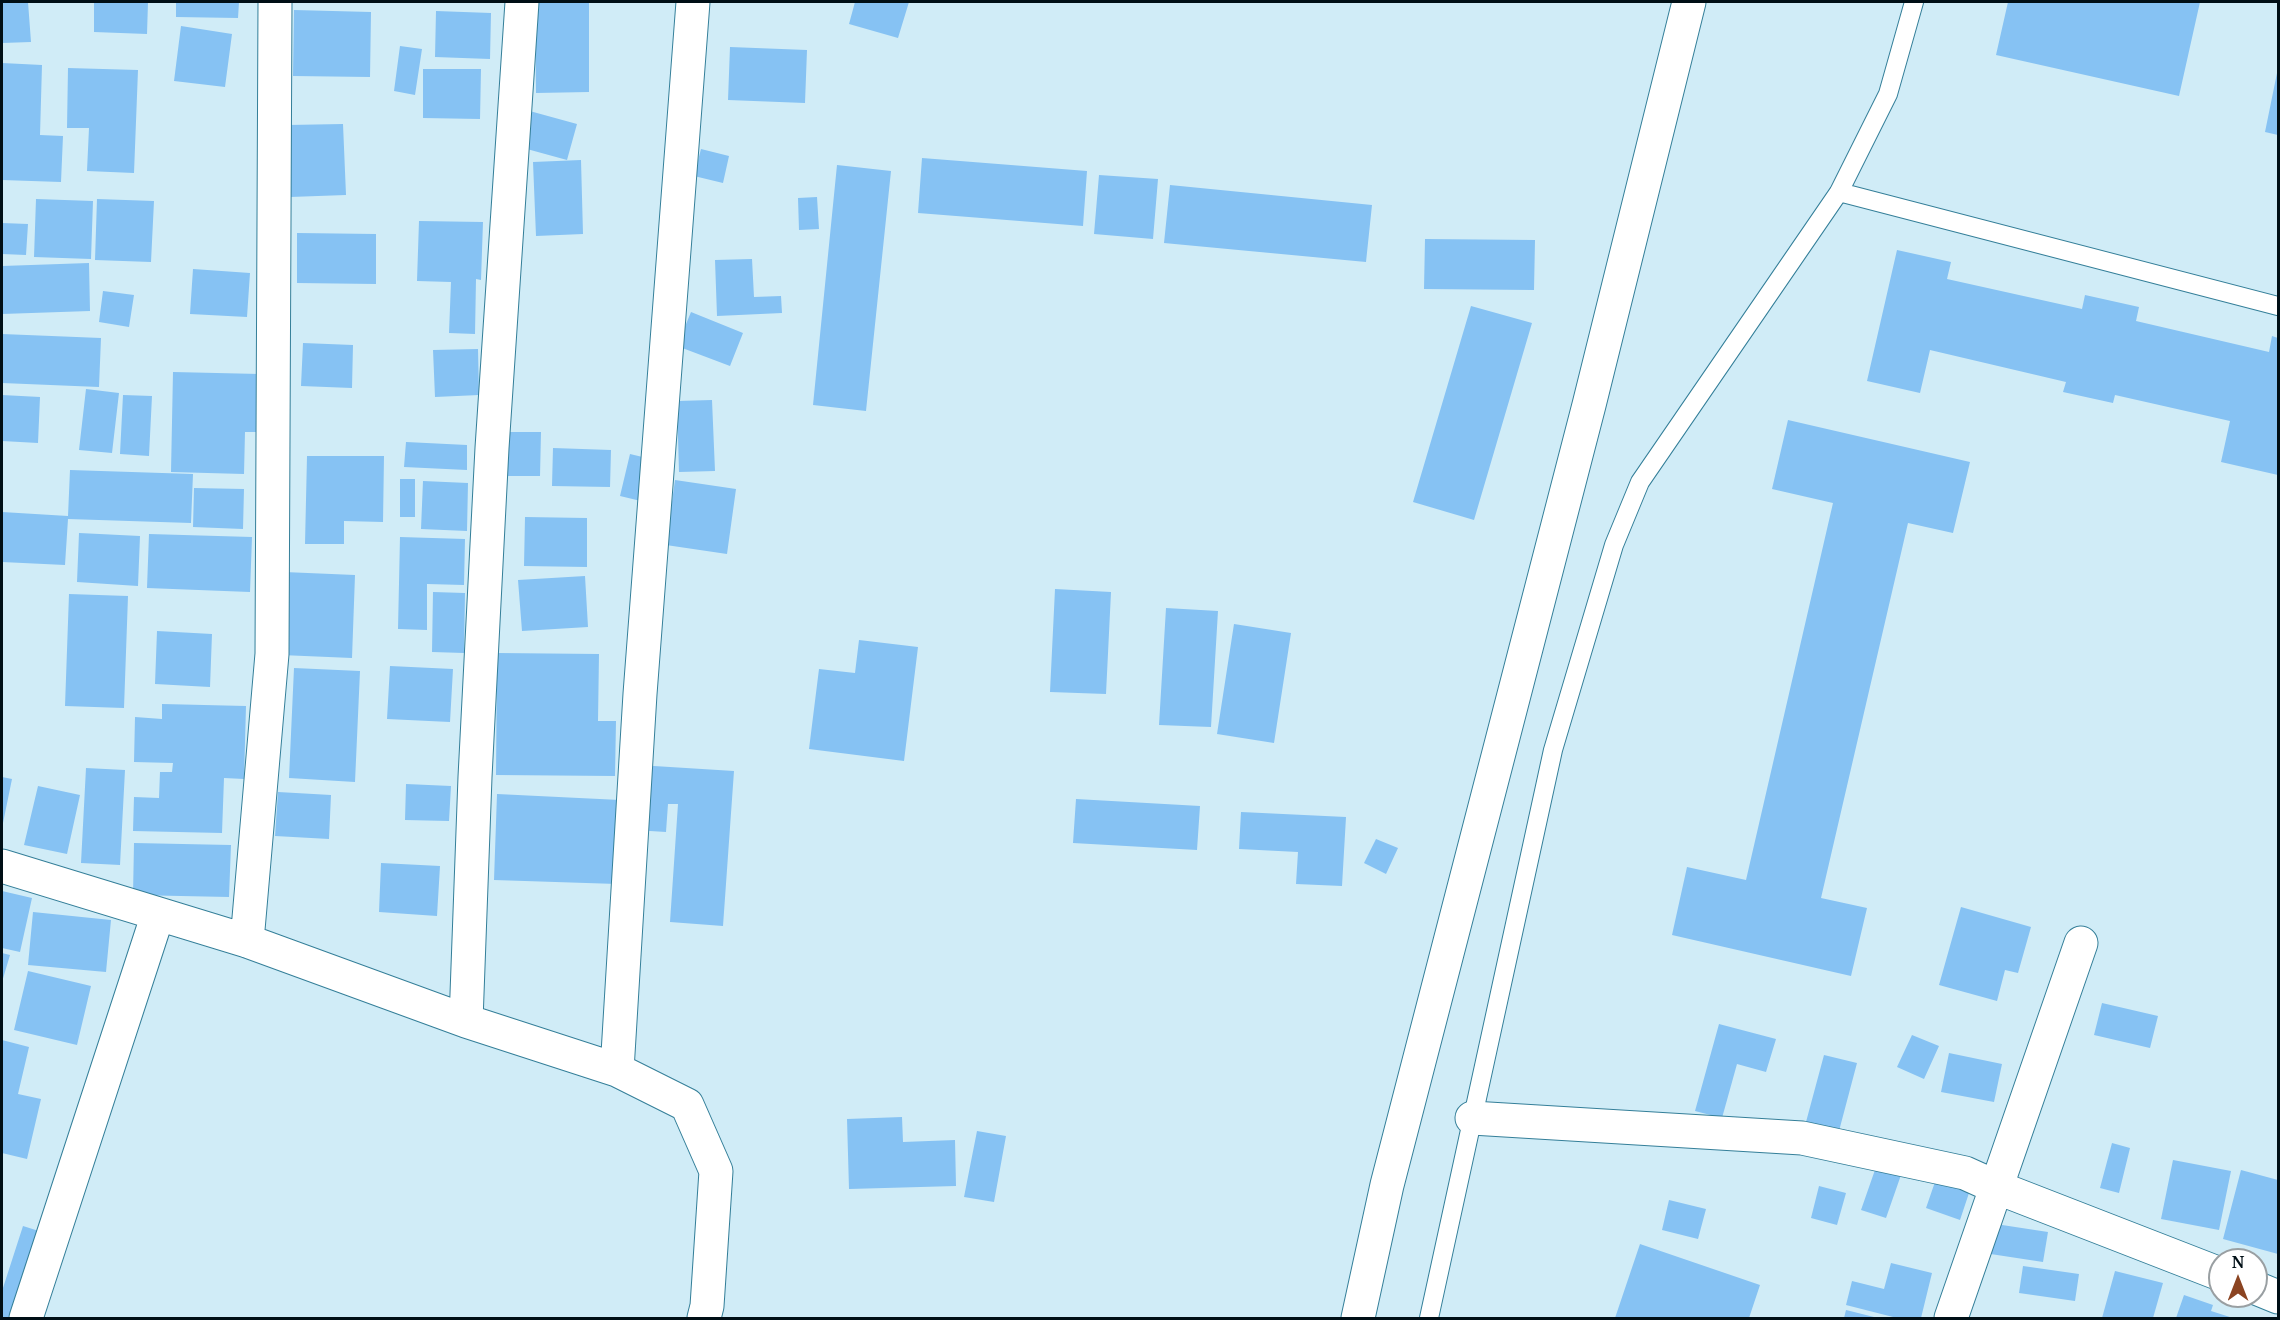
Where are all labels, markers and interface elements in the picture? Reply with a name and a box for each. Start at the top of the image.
north arrow [2208,1248,2268,1308]
text: N [2232,1251,2244,1273]

